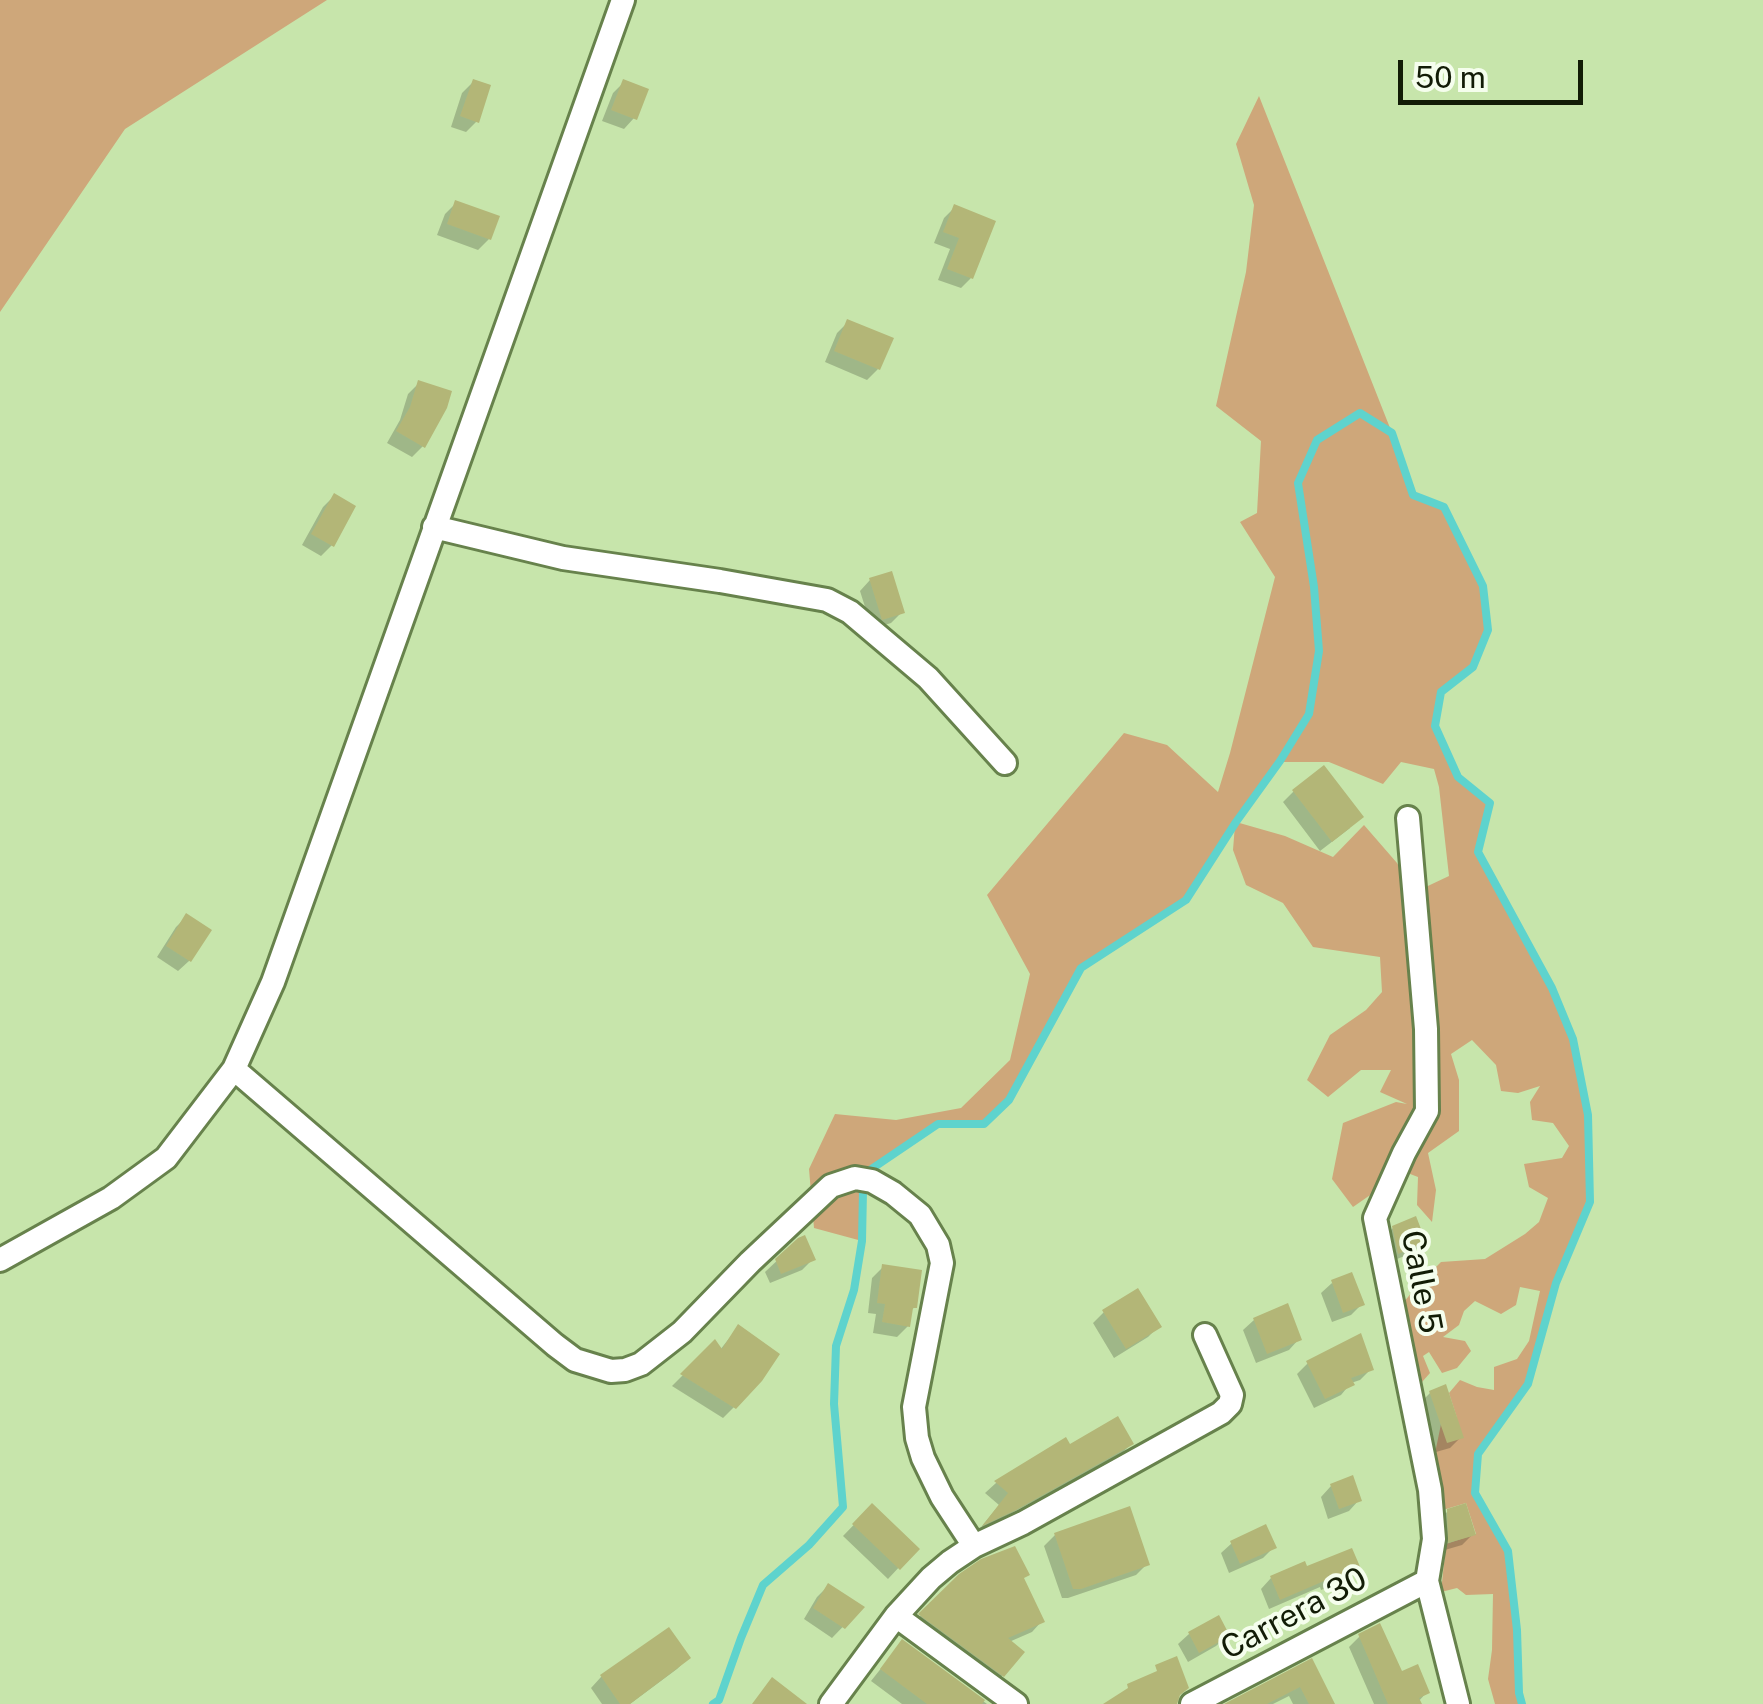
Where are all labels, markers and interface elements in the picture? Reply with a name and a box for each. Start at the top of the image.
scale bar [1403,40,1588,102]
text: 50 m [1415,59,1486,95]
street label: Calle 5 [1392,1227,1450,1337]
street label: Carrera 30 [1215,1560,1373,1668]

